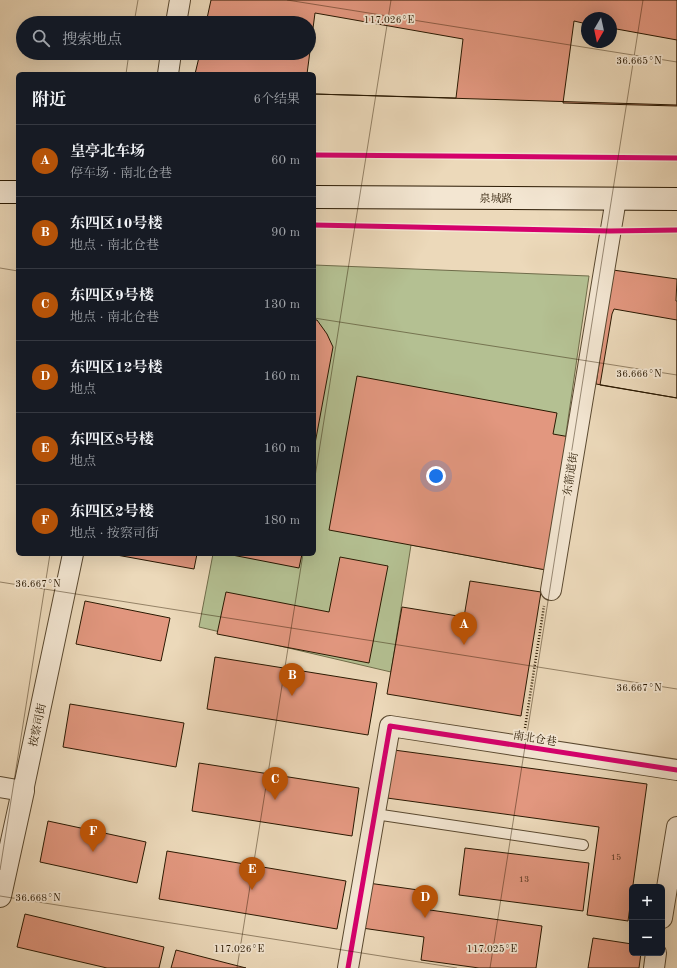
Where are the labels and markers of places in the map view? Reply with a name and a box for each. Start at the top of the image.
pin: A [451,612,477,645]
pin: B [279,663,305,696]
pin: C [262,767,288,800]
pin: F [80,819,106,852]
pin: E [239,857,265,890]
pin: D [412,885,438,918]

